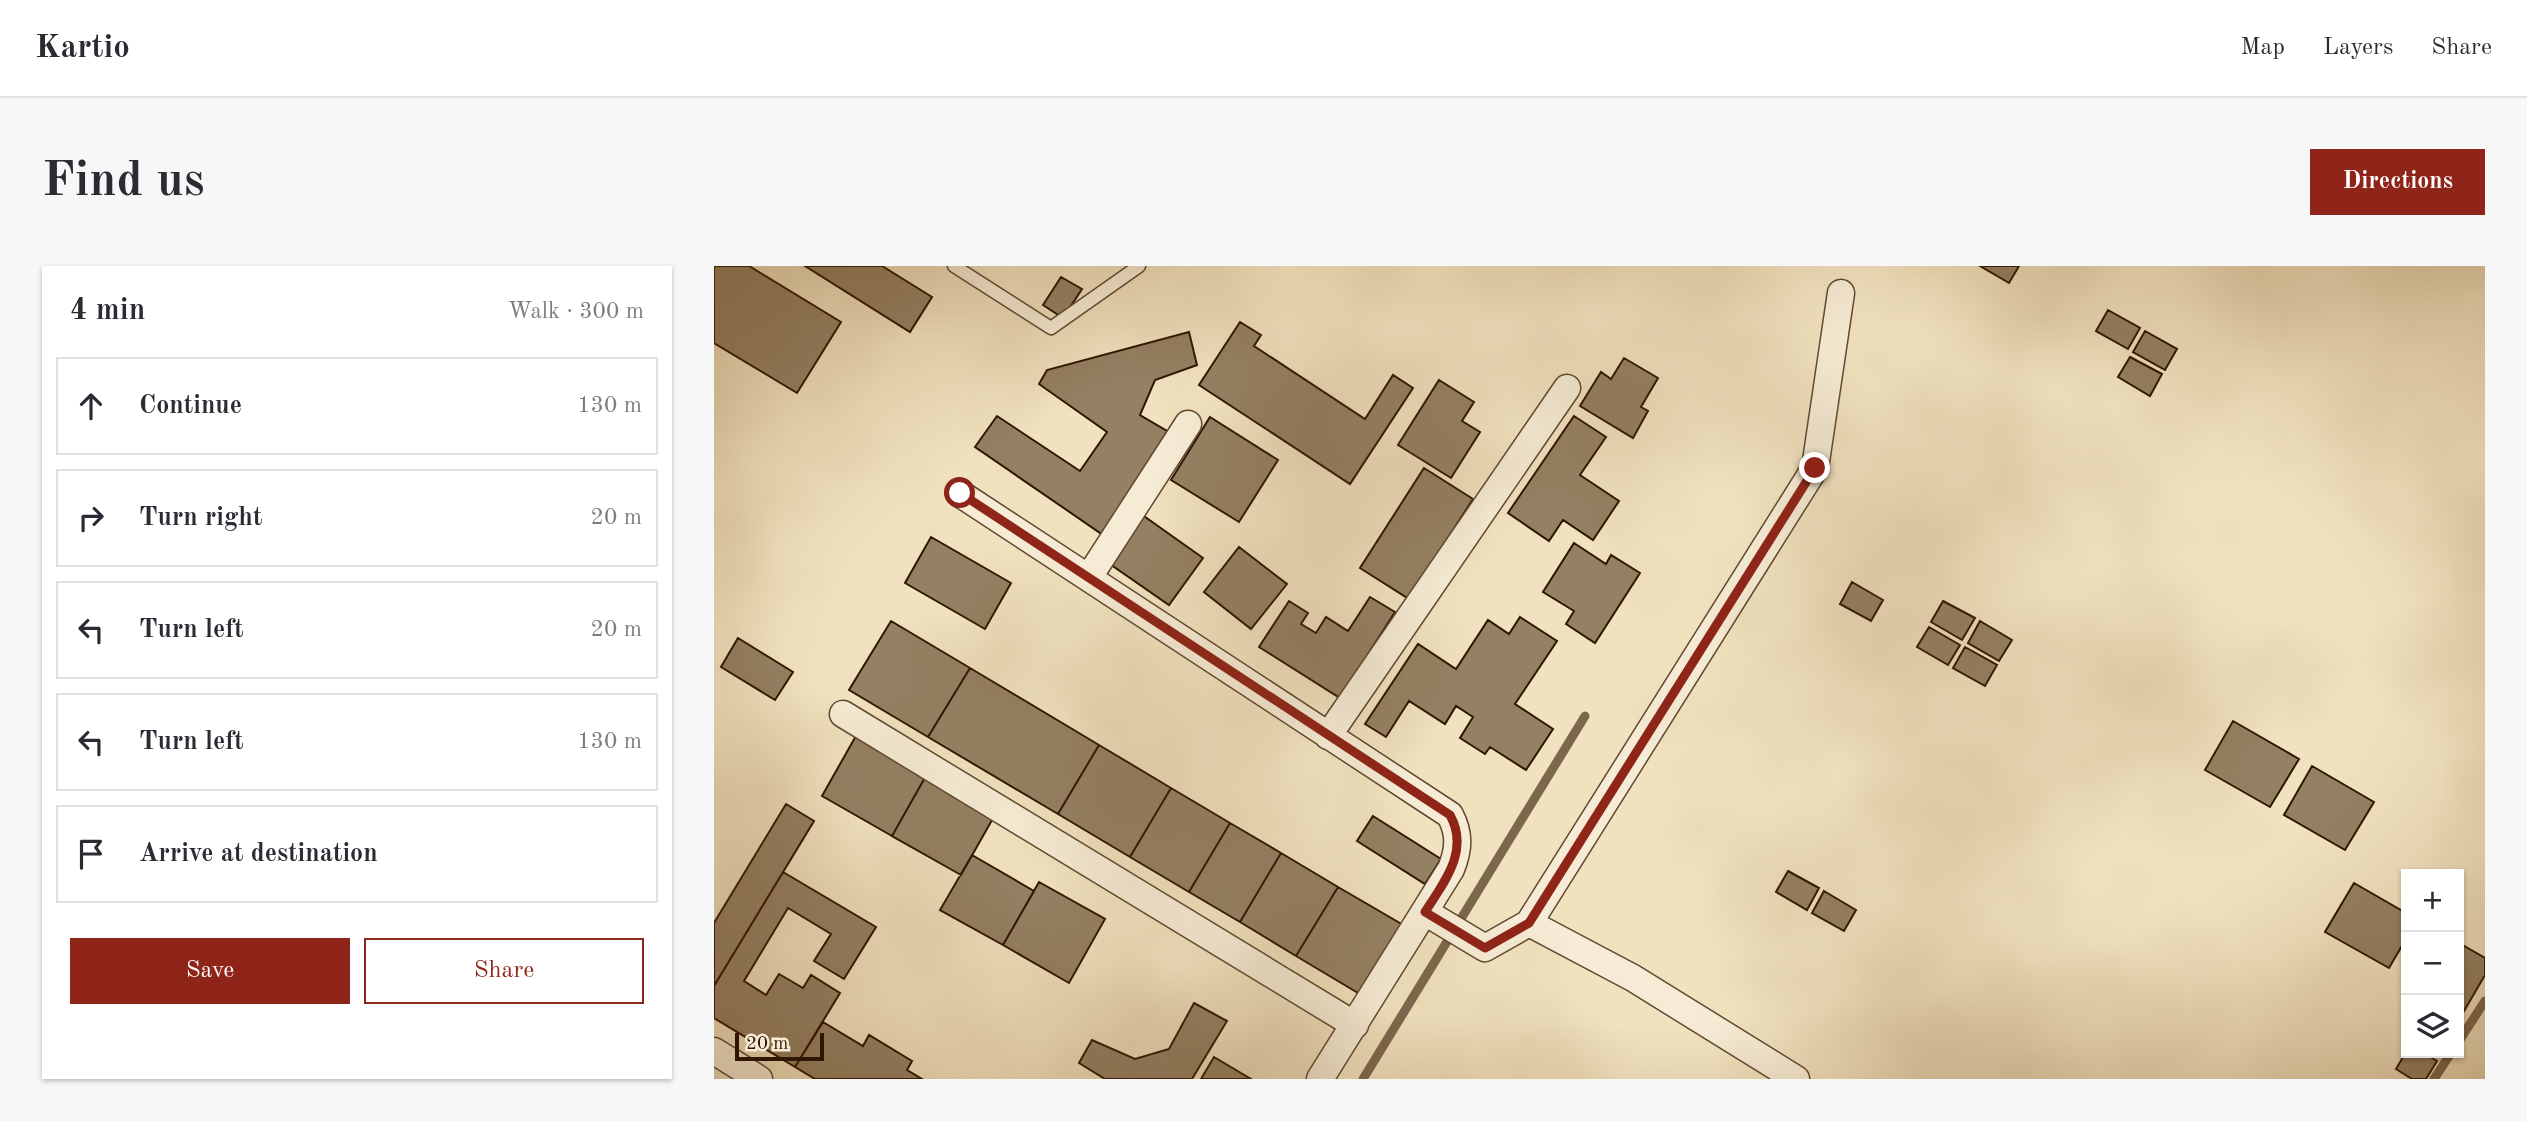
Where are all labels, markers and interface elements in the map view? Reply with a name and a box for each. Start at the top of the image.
text: Kartio [35,32,130,65]
text: Map [2241,36,2285,60]
text: Layers [2323,36,2393,60]
text: Share [2431,36,2492,60]
button: Directions [2310,149,2485,215]
text: Find us [42,158,205,207]
text: 4 min [70,296,145,326]
text: Walk · 300 m [508,300,644,323]
icon: ahead [72,387,110,425]
text: Continue [139,393,242,419]
text: 130 m [577,394,642,417]
route end [1799,452,1830,483]
route start [944,477,975,508]
icon: right [72,499,110,537]
text: Turn right [139,505,262,531]
text: 20 m [591,506,642,529]
icon: left [72,611,110,649]
text: Turn left [139,617,244,643]
text: 20 m [591,618,642,641]
icon: left [72,723,110,761]
text: Turn left [139,729,244,755]
text: 130 m [577,730,642,753]
icon: arrive [72,835,110,873]
text: Arrive at destination [139,841,378,867]
map controls [2401,869,2464,1058]
button: + [2401,869,2464,932]
button: − [2401,932,2464,995]
button: Save [70,938,350,1004]
button: Share [364,938,644,1004]
button: layers [2401,995,2464,1058]
scale bar [735,1030,824,1062]
text: 20 m [746,1035,788,1054]

